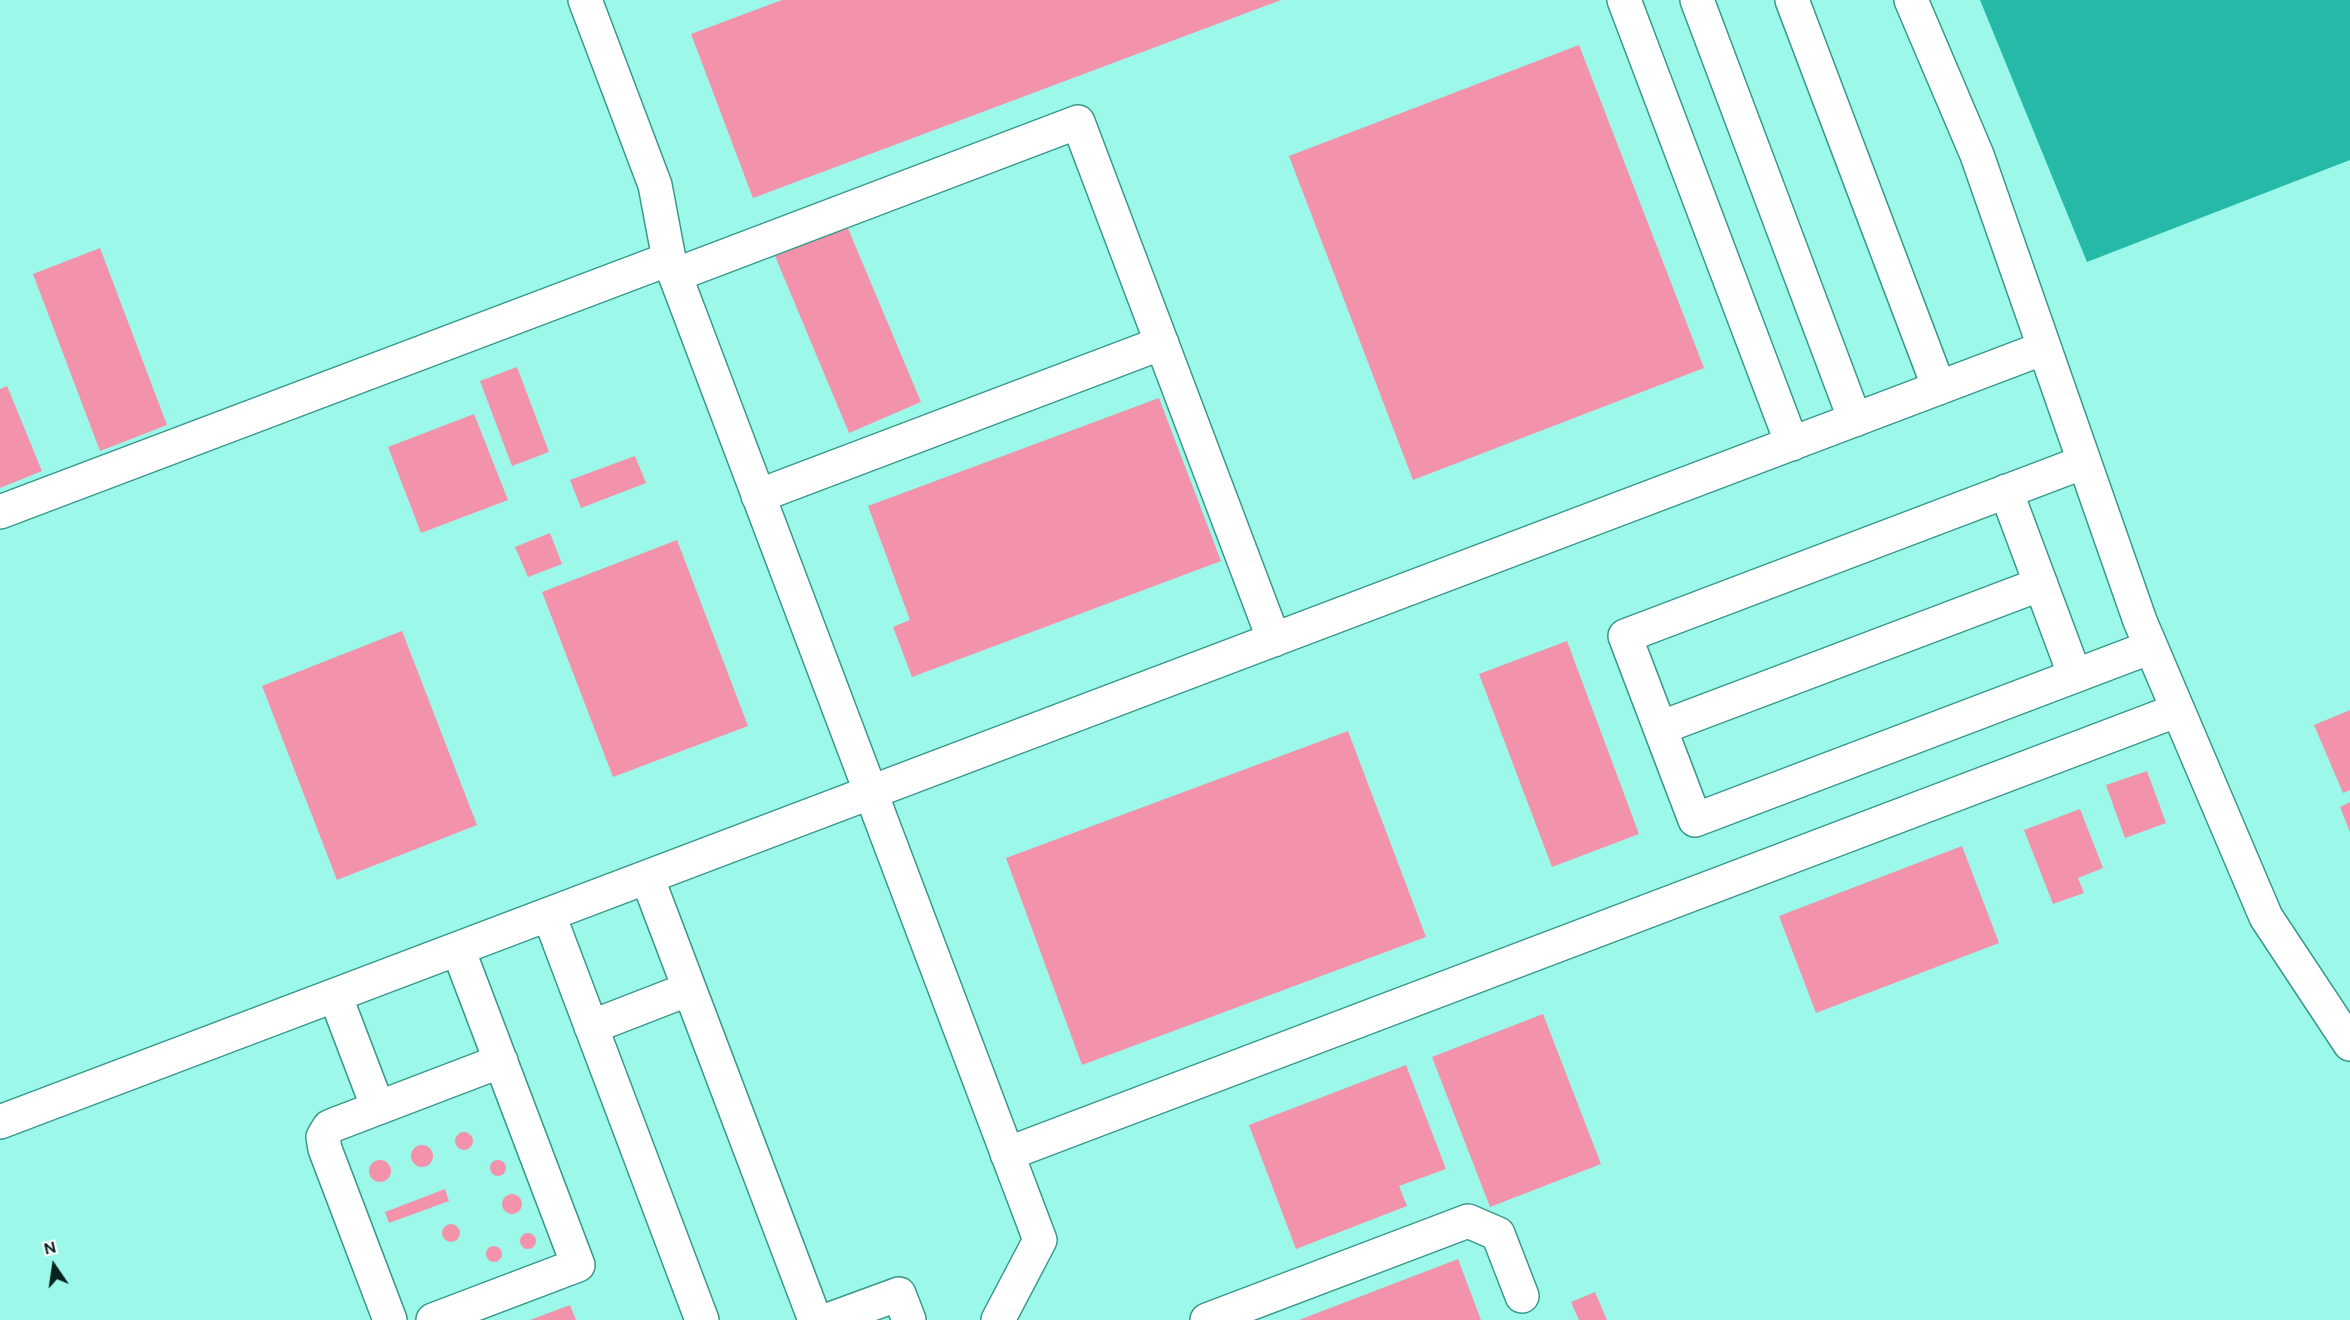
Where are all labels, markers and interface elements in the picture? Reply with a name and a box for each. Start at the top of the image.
north arrow [24,1236,84,1296]
text: N [42,1236,58,1260]

